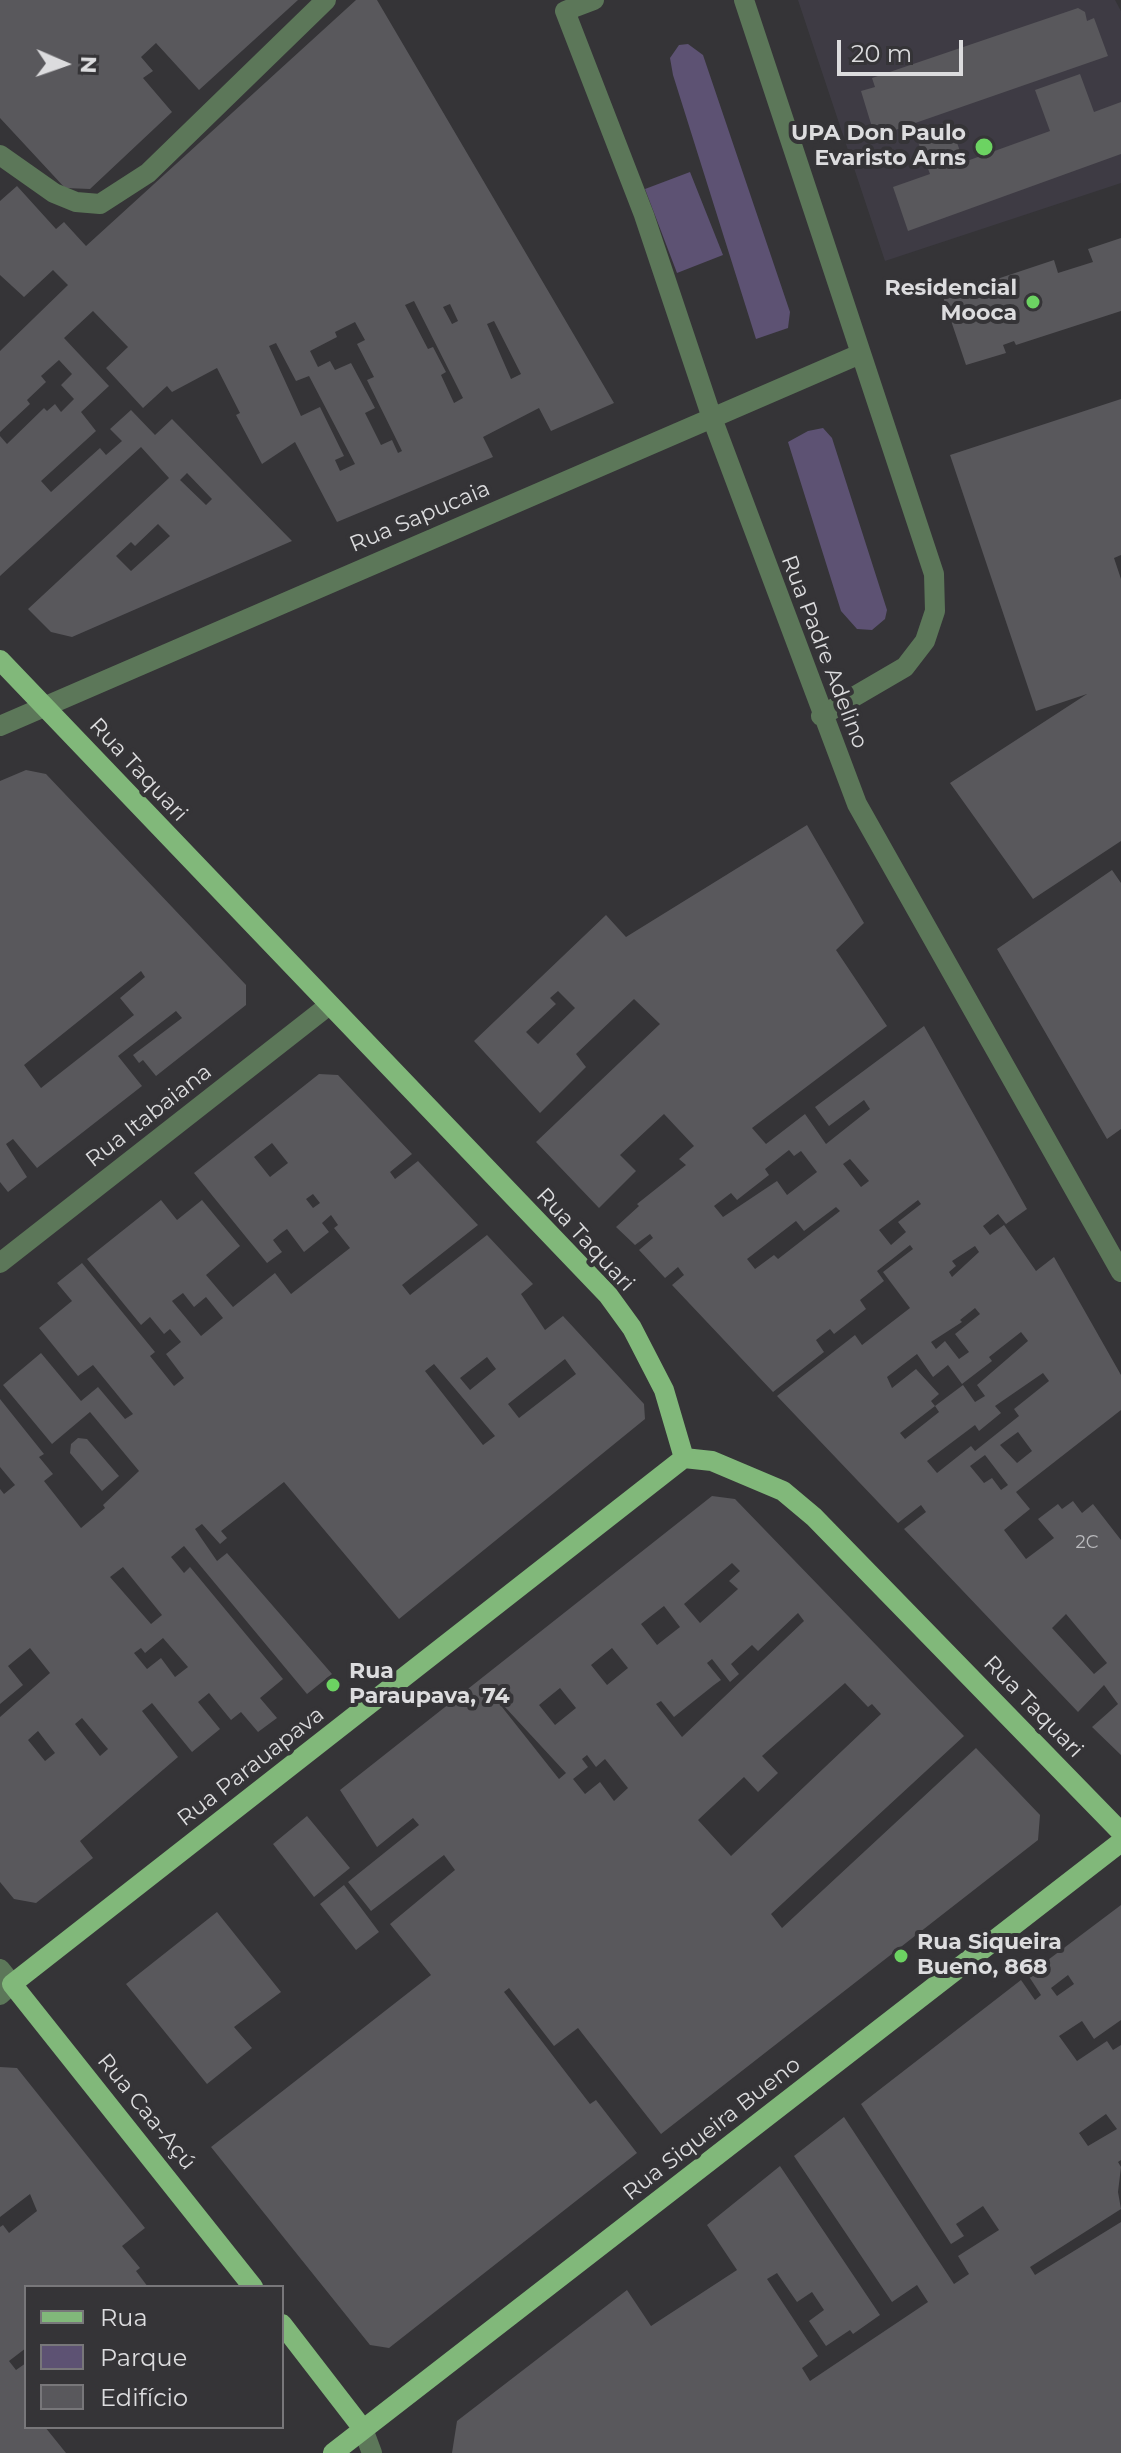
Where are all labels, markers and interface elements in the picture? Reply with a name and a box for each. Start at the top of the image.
north arrow [24,24,104,104]
scale bar [841,24,967,74]
text: 20 m [851,39,912,68]
text: N [75,55,102,74]
place label: UPA Don Paulo Evaristo Arns [791,121,966,172]
marker: UPA Don Paulo Evaristo Arns [973,136,995,158]
place label: Residencial Mooca [885,276,1017,328]
marker: Residencial Mooca [1024,293,1042,311]
street label: Rua Sapucaia [346,476,494,558]
street label: Rua Padre Adelino [775,552,873,752]
street label: Rua Taquari [83,713,193,827]
street label: Rua Itabaiana [81,1059,217,1173]
street label: Rua Taquari [530,1183,640,1297]
house number: 2C [1076,1532,1098,1554]
street label: Rua Taquari [978,1650,1088,1764]
place label: Rua Paraupava, 74 [349,1659,510,1710]
marker: Rua Paraupava, 74 [324,1676,342,1694]
street label: Rua Parauapava [172,1702,330,1832]
place label: Rua Siqueira Bueno, 868 [917,1930,1062,1982]
marker: Rua Siqueira Bueno, 868 [892,1947,910,1965]
street label: Rua Caa-Açú [91,2049,201,2175]
street label: Rua Siqueira Bueno [618,2052,806,2206]
legend [24,2285,284,2429]
text: Rua [100,2303,148,2332]
text: Parque [100,2343,187,2372]
text: Edifício [100,2383,188,2412]

